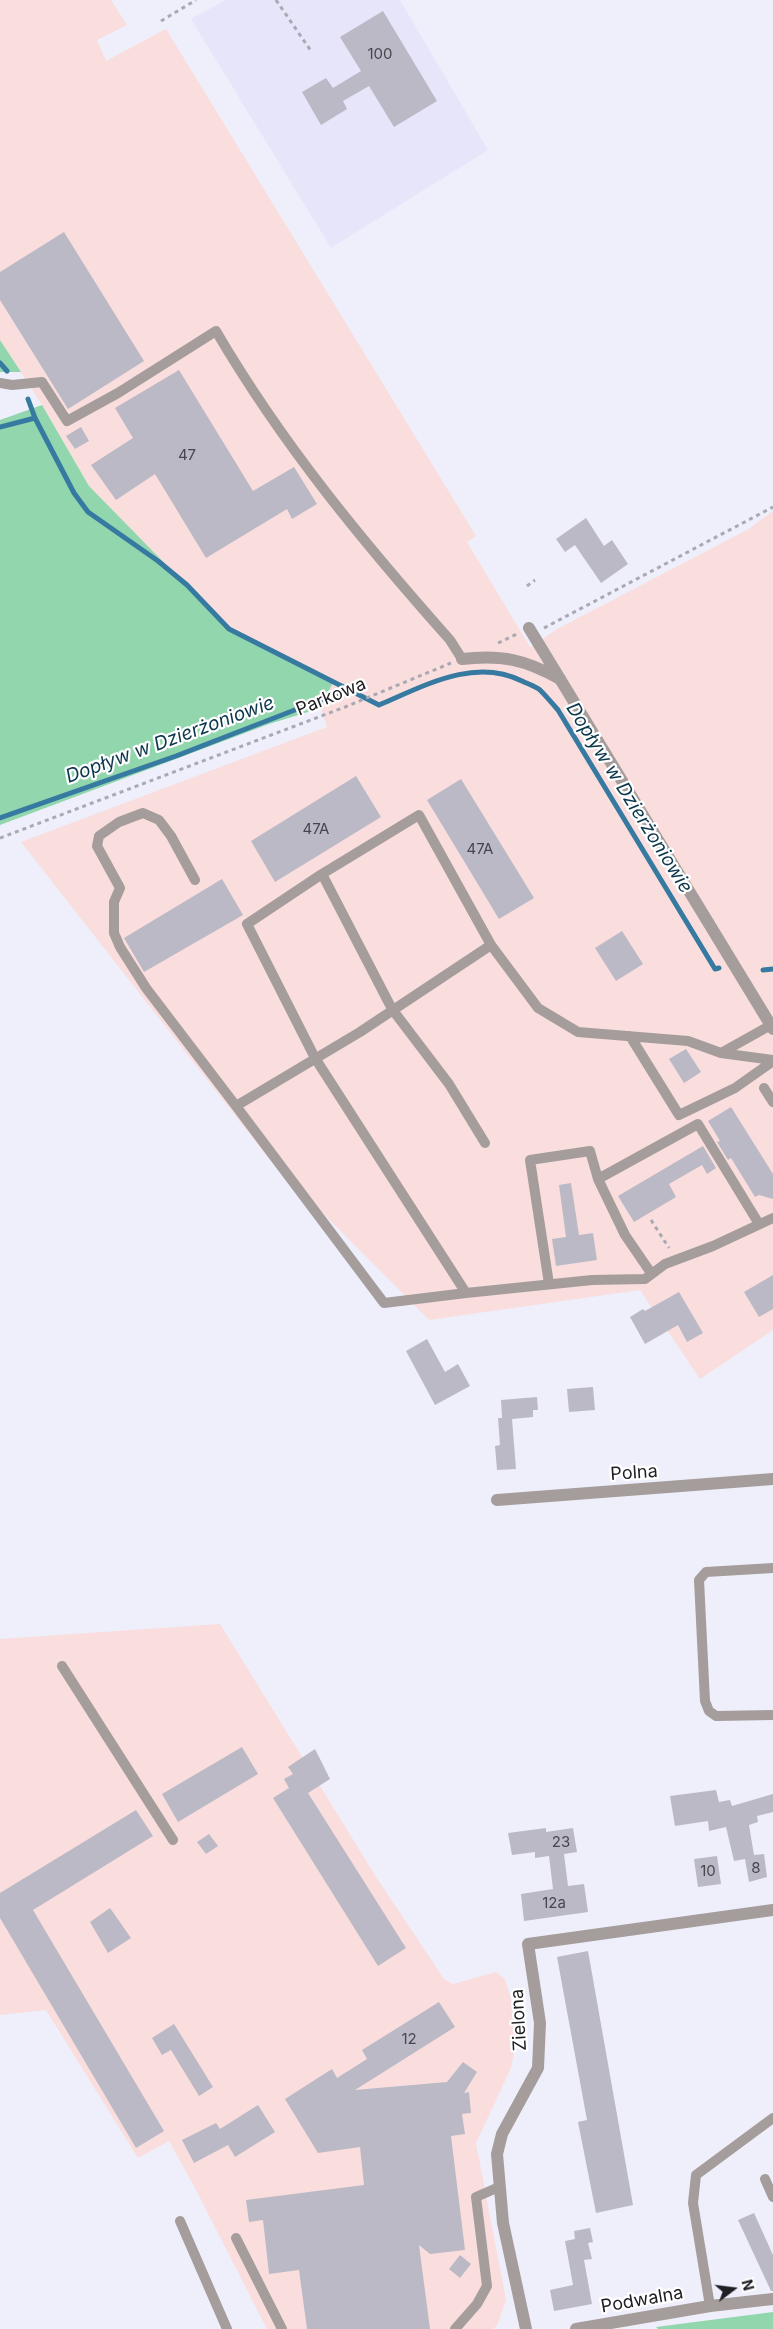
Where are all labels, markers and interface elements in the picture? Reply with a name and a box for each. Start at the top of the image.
house number: 100 [367,45,393,63]
house number: 47 [178,446,196,464]
street label: Parkowa [293,673,369,721]
water label: Dopływ w Dzierżoniowie [63,692,277,788]
water label: Dopływ w Dzierżoniowie [561,698,697,898]
house number: 47A [303,820,329,838]
house number: 47A [467,840,493,858]
street label: Polna [610,1461,658,1485]
house number: 23 [552,1833,570,1851]
house number: 8 [751,1859,761,1877]
house number: 10 [700,1862,716,1880]
house number: 12a [542,1894,566,1912]
street label: Zielona [507,1988,531,2052]
house number: 12 [401,2030,417,2048]
north arrow [708,2264,758,2314]
text: N [738,2278,758,2292]
street label: Podwalna [599,2282,685,2318]

